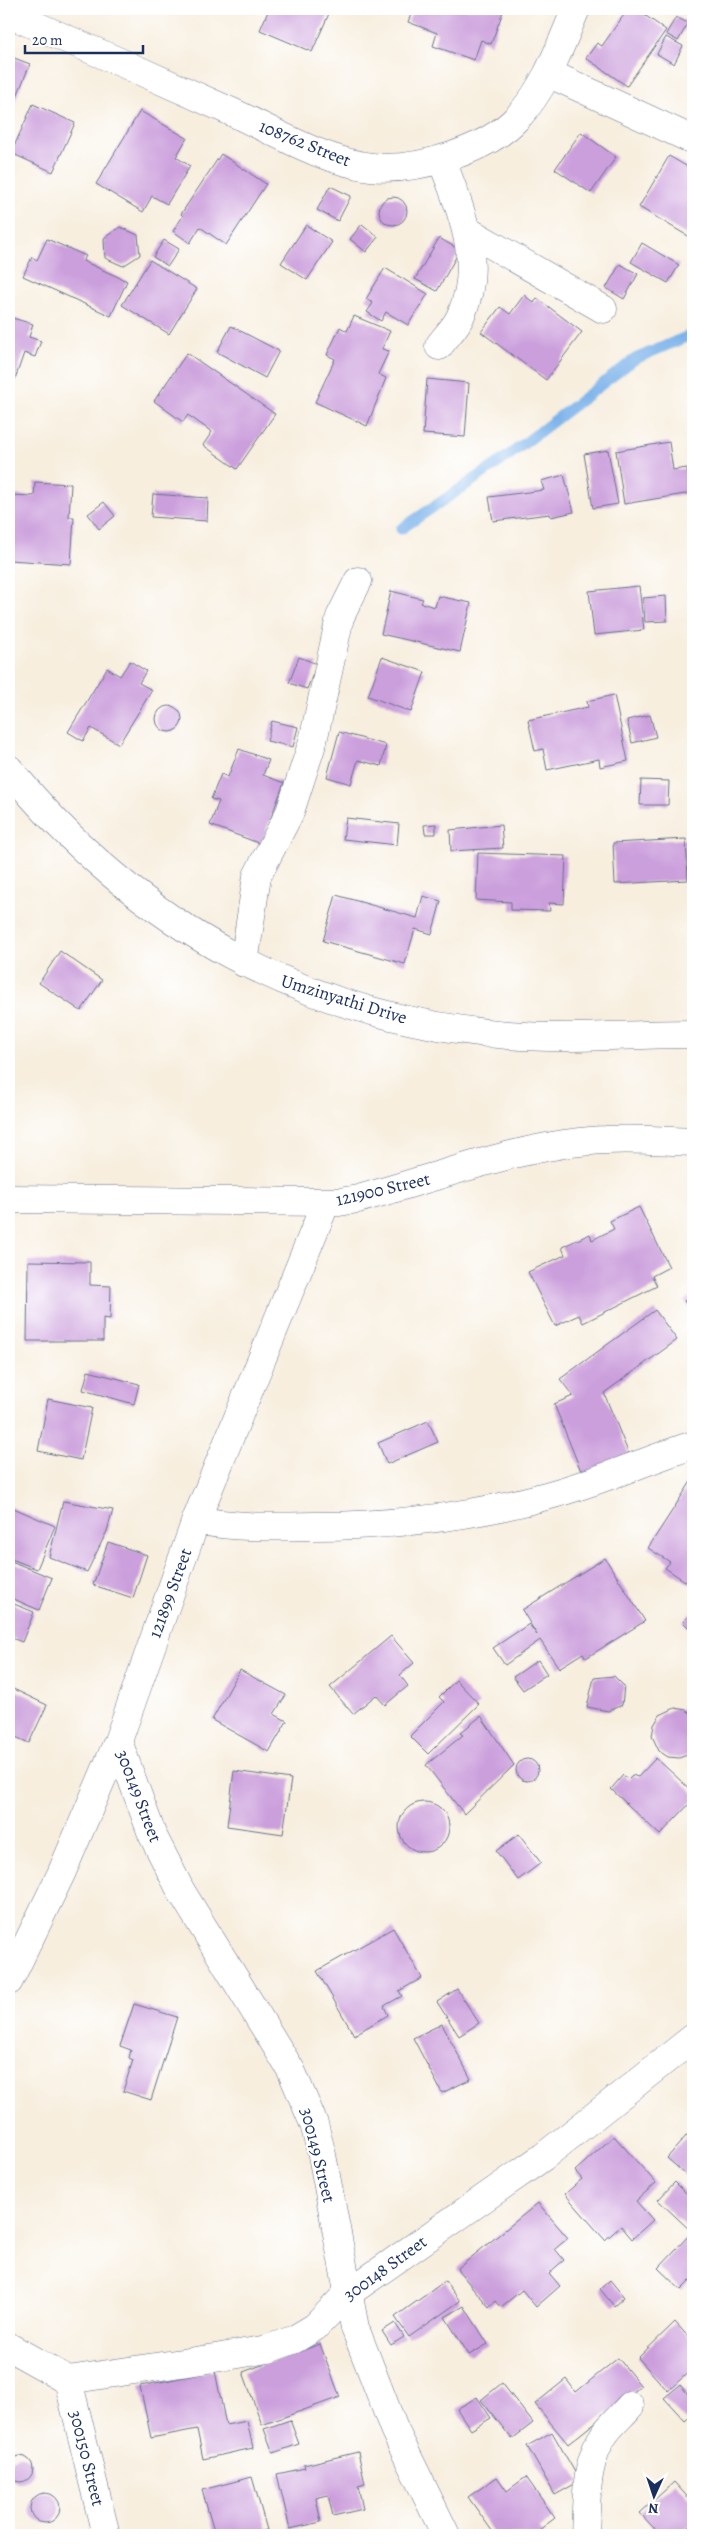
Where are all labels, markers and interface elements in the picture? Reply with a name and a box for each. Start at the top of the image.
scale bar [25,22,142,54]
text: 20 m [32,30,63,50]
street label: 108762 Street [256,114,354,172]
street label: Umzinyathi Drive [278,968,410,1030]
street label: 121900 Street [333,1166,433,1211]
street label: 121899 Street [143,1545,197,1641]
street label: 300149 Street [110,1746,168,1846]
street label: 300149 Street [295,2105,341,2205]
street label: 300148 Street [338,2230,432,2306]
street label: 300150 Street [64,2408,111,2508]
north arrow [630,2472,680,2522]
text: N [648,2499,659,2518]

